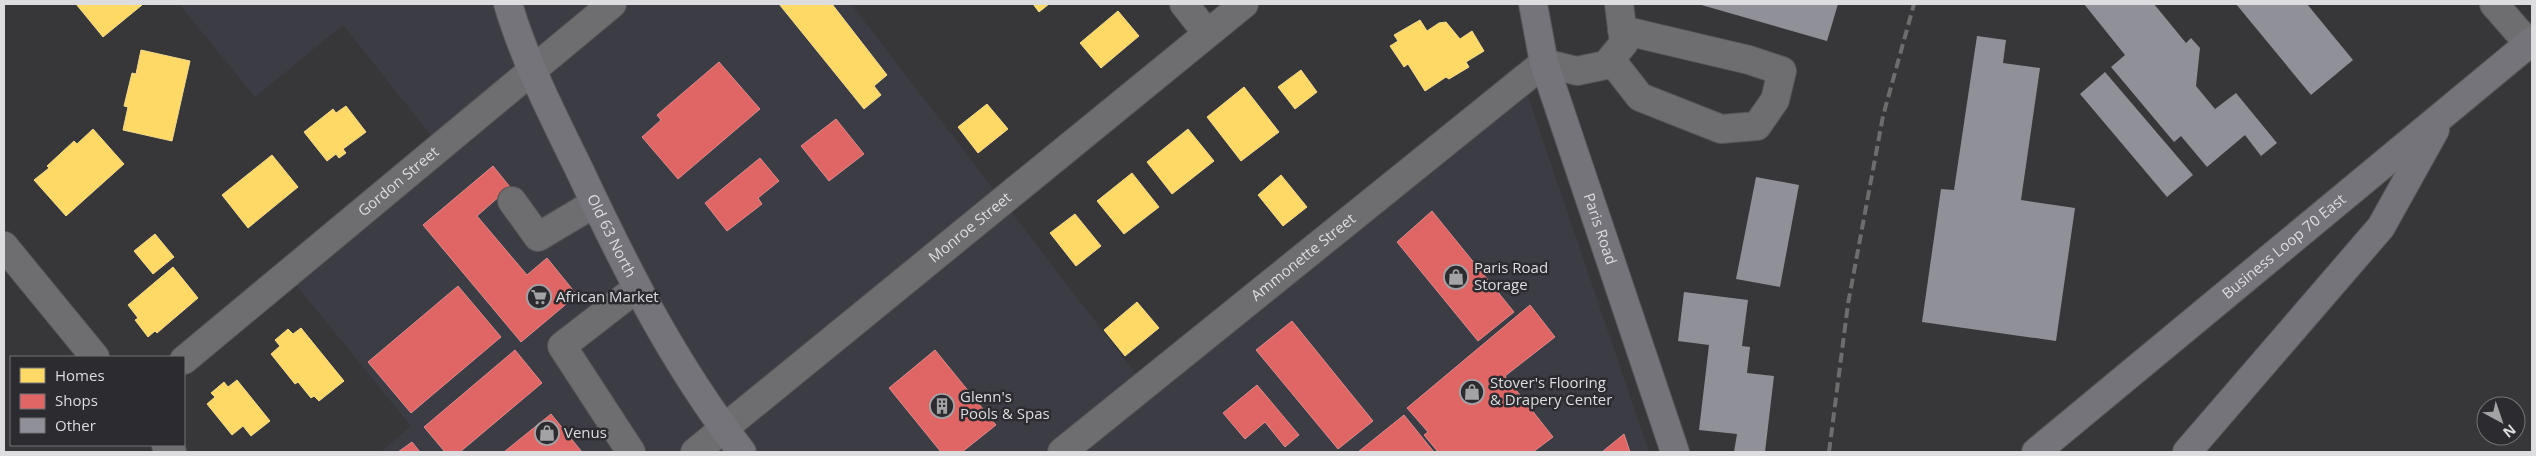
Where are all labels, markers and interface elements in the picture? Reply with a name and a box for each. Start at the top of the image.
street label: Gordon Street [353,141,442,220]
street label: Monroe Street [924,187,1015,267]
street label: Business Loop 70 East [2217,189,2349,303]
street label: Old 63 North [583,190,641,280]
street label: Paris Road [1579,190,1622,267]
street label: Ammonette Street [1246,208,1359,305]
place label: Paris Road Storage [1474,257,1548,294]
shop icon: Paris Road Storage [1443,264,1469,290]
supermarket icon: African Market [526,284,552,310]
place label: African Market [556,286,659,306]
legend [10,356,185,446]
text: Homes [55,365,105,385]
place label: Stover's Flooring & Drapery Center [1490,372,1612,409]
shop icon: Stover's Flooring & Drapery Center [1459,379,1485,405]
place label: Glenn's Pools & Spas [960,386,1050,423]
text: Shops [55,390,98,410]
building icon: Glenn's Pools & Spas [929,393,955,419]
north arrow [2476,396,2526,446]
text: Other [55,415,96,435]
shop icon: Venus [534,420,560,446]
text: N [2499,420,2520,442]
place label: Venus [564,422,607,442]

